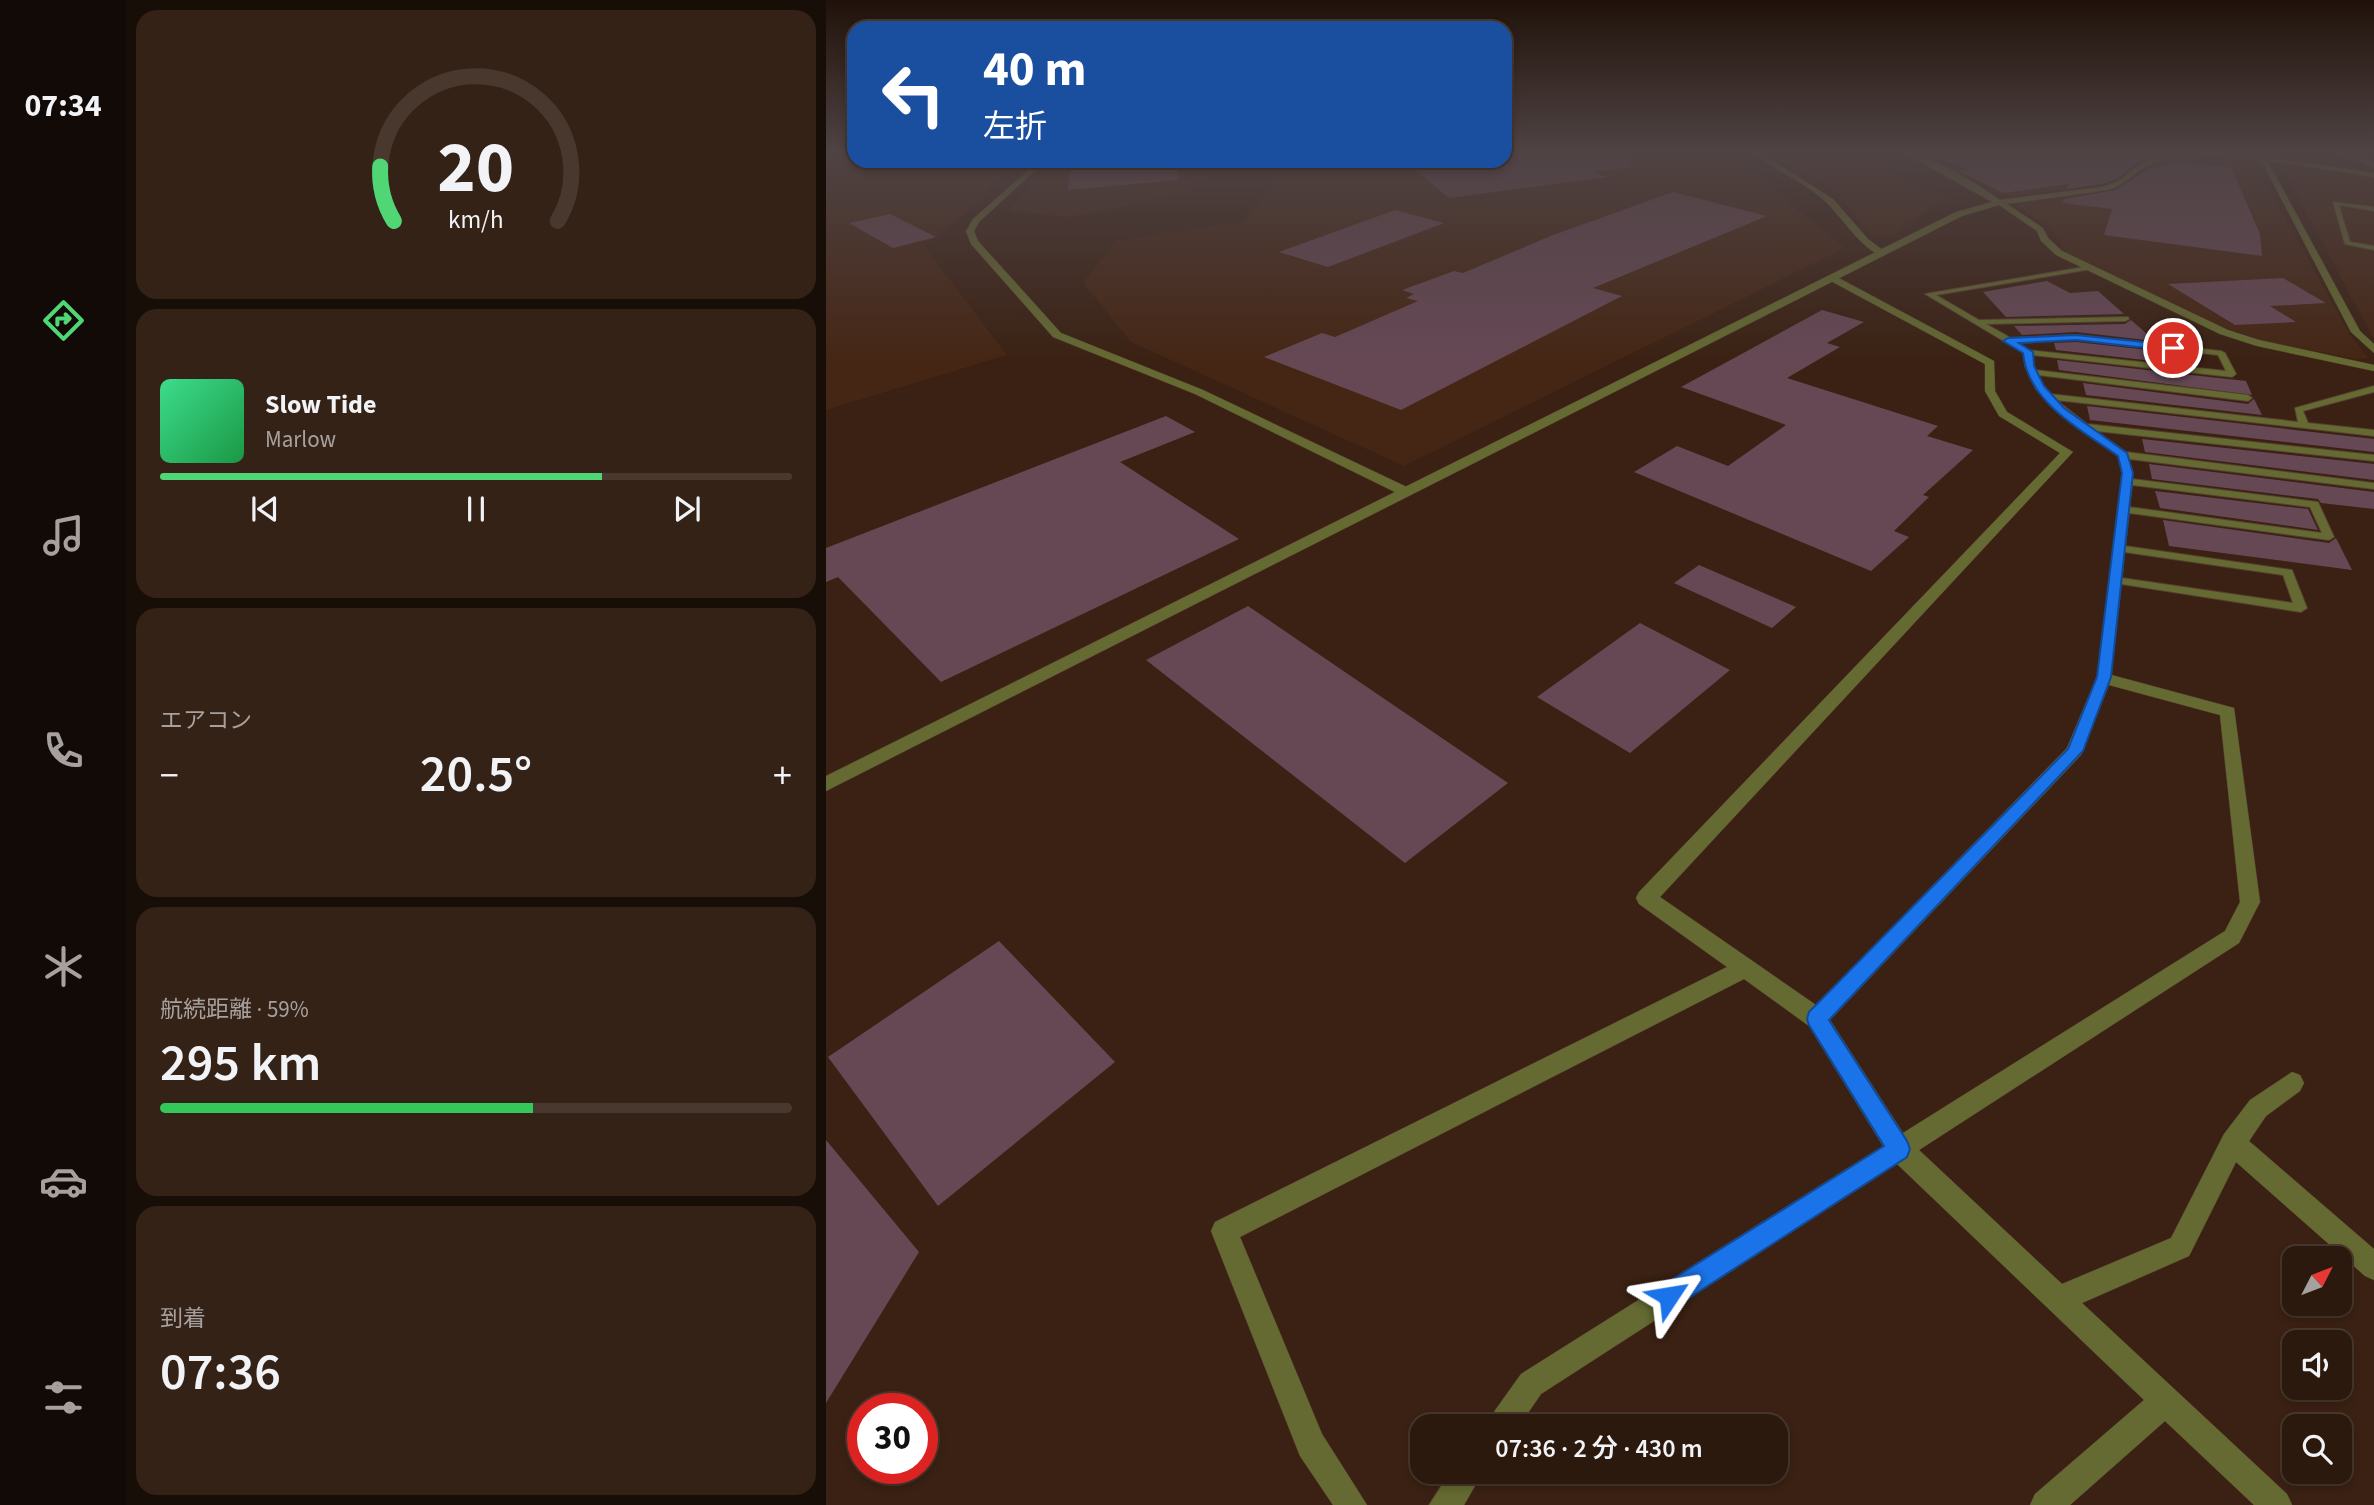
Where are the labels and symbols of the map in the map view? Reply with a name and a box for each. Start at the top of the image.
pin [2143,318,2203,378]
north arrow [2282,1246,2352,1316]
position arrow [1632,1259,1706,1333]
speed limit sign: 30 [847,1393,938,1484]

